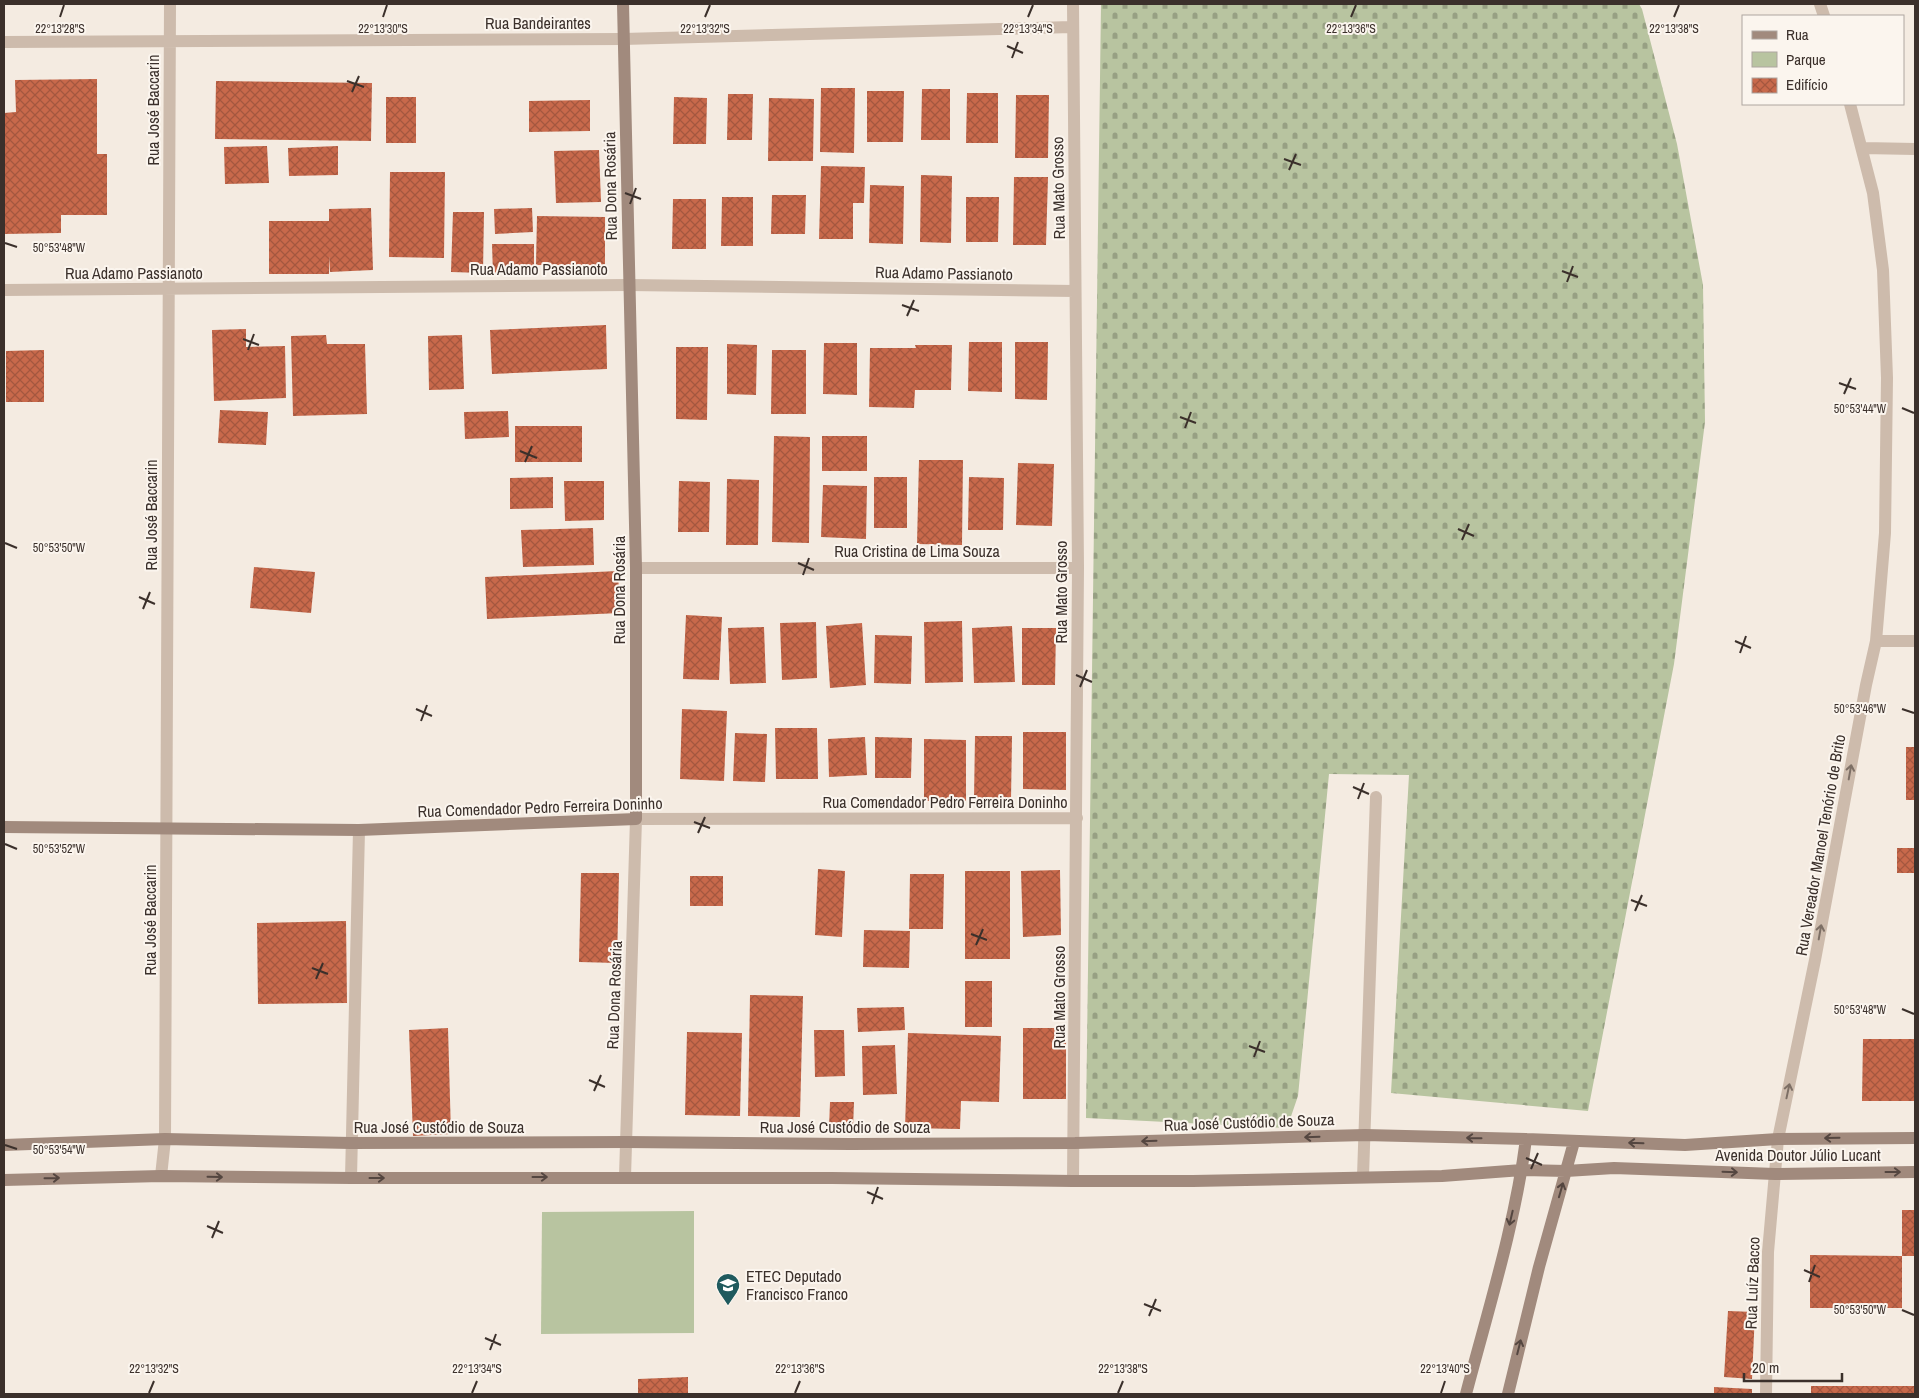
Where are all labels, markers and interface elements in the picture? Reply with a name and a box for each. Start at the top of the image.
street label: Rua Bandeirantes [485,12,591,34]
legend [1742,15,1904,105]
text: 22°13'28"S [35,21,85,37]
text: 22°13'30"S [358,21,408,37]
text: 22°13'32"S [680,21,730,37]
text: 22°13'34"S [1003,21,1053,37]
text: 22°13'36"S [1326,21,1376,37]
text: 22°13'38"S [1649,21,1699,37]
text: Rua [1786,24,1809,45]
text: Parque [1786,49,1826,70]
street label: Rua José Baccarin [142,55,164,165]
text: Edifício [1786,74,1828,95]
street label: Rua Dona Rosária [598,131,622,241]
street label: Rua Mato Grosso [1046,136,1070,240]
text: 50°53'48"W [33,240,86,256]
street label: Rua Adamo Passianoto [470,258,608,280]
street label: Rua Adamo Passianoto [875,261,1013,285]
street label: Rua Adamo Passianoto [65,262,203,284]
text: 50°53'44"W [1834,401,1887,417]
street label: Rua José Baccarin [140,460,162,570]
street label: Rua Dona Rosária [608,535,630,644]
text: 50°53'50"W [33,540,86,556]
street label: Rua Cristina de Lima Souza [834,540,1000,562]
street label: Rua Mato Grosso [1050,541,1072,643]
text: 50°53'46"W [1834,701,1887,717]
street label: Rua Vereador Manoel Tenório de Brito [1790,733,1850,957]
one-way arrow [1845,764,1855,780]
street label: Rua Comendador Pedro Ferreira Doninho [822,791,1068,813]
street label: Rua Comendador Pedro Ferreira Doninho [417,792,663,822]
text: 50°53'52"W [33,841,86,857]
street label: Rua José Baccarin [139,865,161,975]
one-way arrow [1816,924,1826,940]
street label: Rua Dona Rosária [601,940,627,1050]
street label: Rua Mato Grosso [1048,946,1070,1048]
text: 50°53'48"W [1834,1002,1887,1018]
one-way arrow [1784,1083,1793,1099]
street label: Rua José Custódio de Souza [1163,1108,1335,1136]
street label: Rua José Custódio de Souza [354,1116,525,1138]
street label: Rua José Custódio de Souza [760,1116,931,1138]
one-way arrow [1304,1132,1320,1142]
one-way arrow [1466,1133,1482,1143]
one-way arrow [1824,1133,1840,1143]
one-way arrow [1141,1136,1158,1146]
one-way arrow [1629,1139,1645,1148]
text: 50°53'54"W [33,1142,86,1158]
street label: Avenida Doutor Júlio Lucant [1714,1144,1881,1166]
one-way arrow [1722,1167,1738,1177]
one-way arrow [1884,1167,1900,1177]
one-way arrow [207,1172,223,1181]
one-way arrow [532,1172,548,1182]
one-way arrow [369,1173,385,1183]
one-way arrow [44,1174,60,1183]
one-way arrow [1557,1182,1567,1198]
one-way arrow [1506,1209,1515,1225]
street label: Rua Luíz Bacco [1739,1236,1765,1330]
place label: ETEC Deputado Francisco Franco [746,1265,848,1305]
school or university icon: ETEC Deputado Francisco Franco [715,1272,741,1306]
text: 50°53'50"W [1834,1302,1887,1318]
one-way arrow [1515,1339,1525,1355]
scale bar [1744,1350,1842,1382]
text: 20 m [1752,1357,1779,1378]
text: 22°13'32"S [129,1361,179,1377]
text: 22°13'34"S [452,1361,502,1377]
text: 22°13'36"S [775,1361,825,1377]
text: 22°13'38"S [1098,1361,1148,1377]
text: 22°13'40"S [1420,1361,1470,1377]

